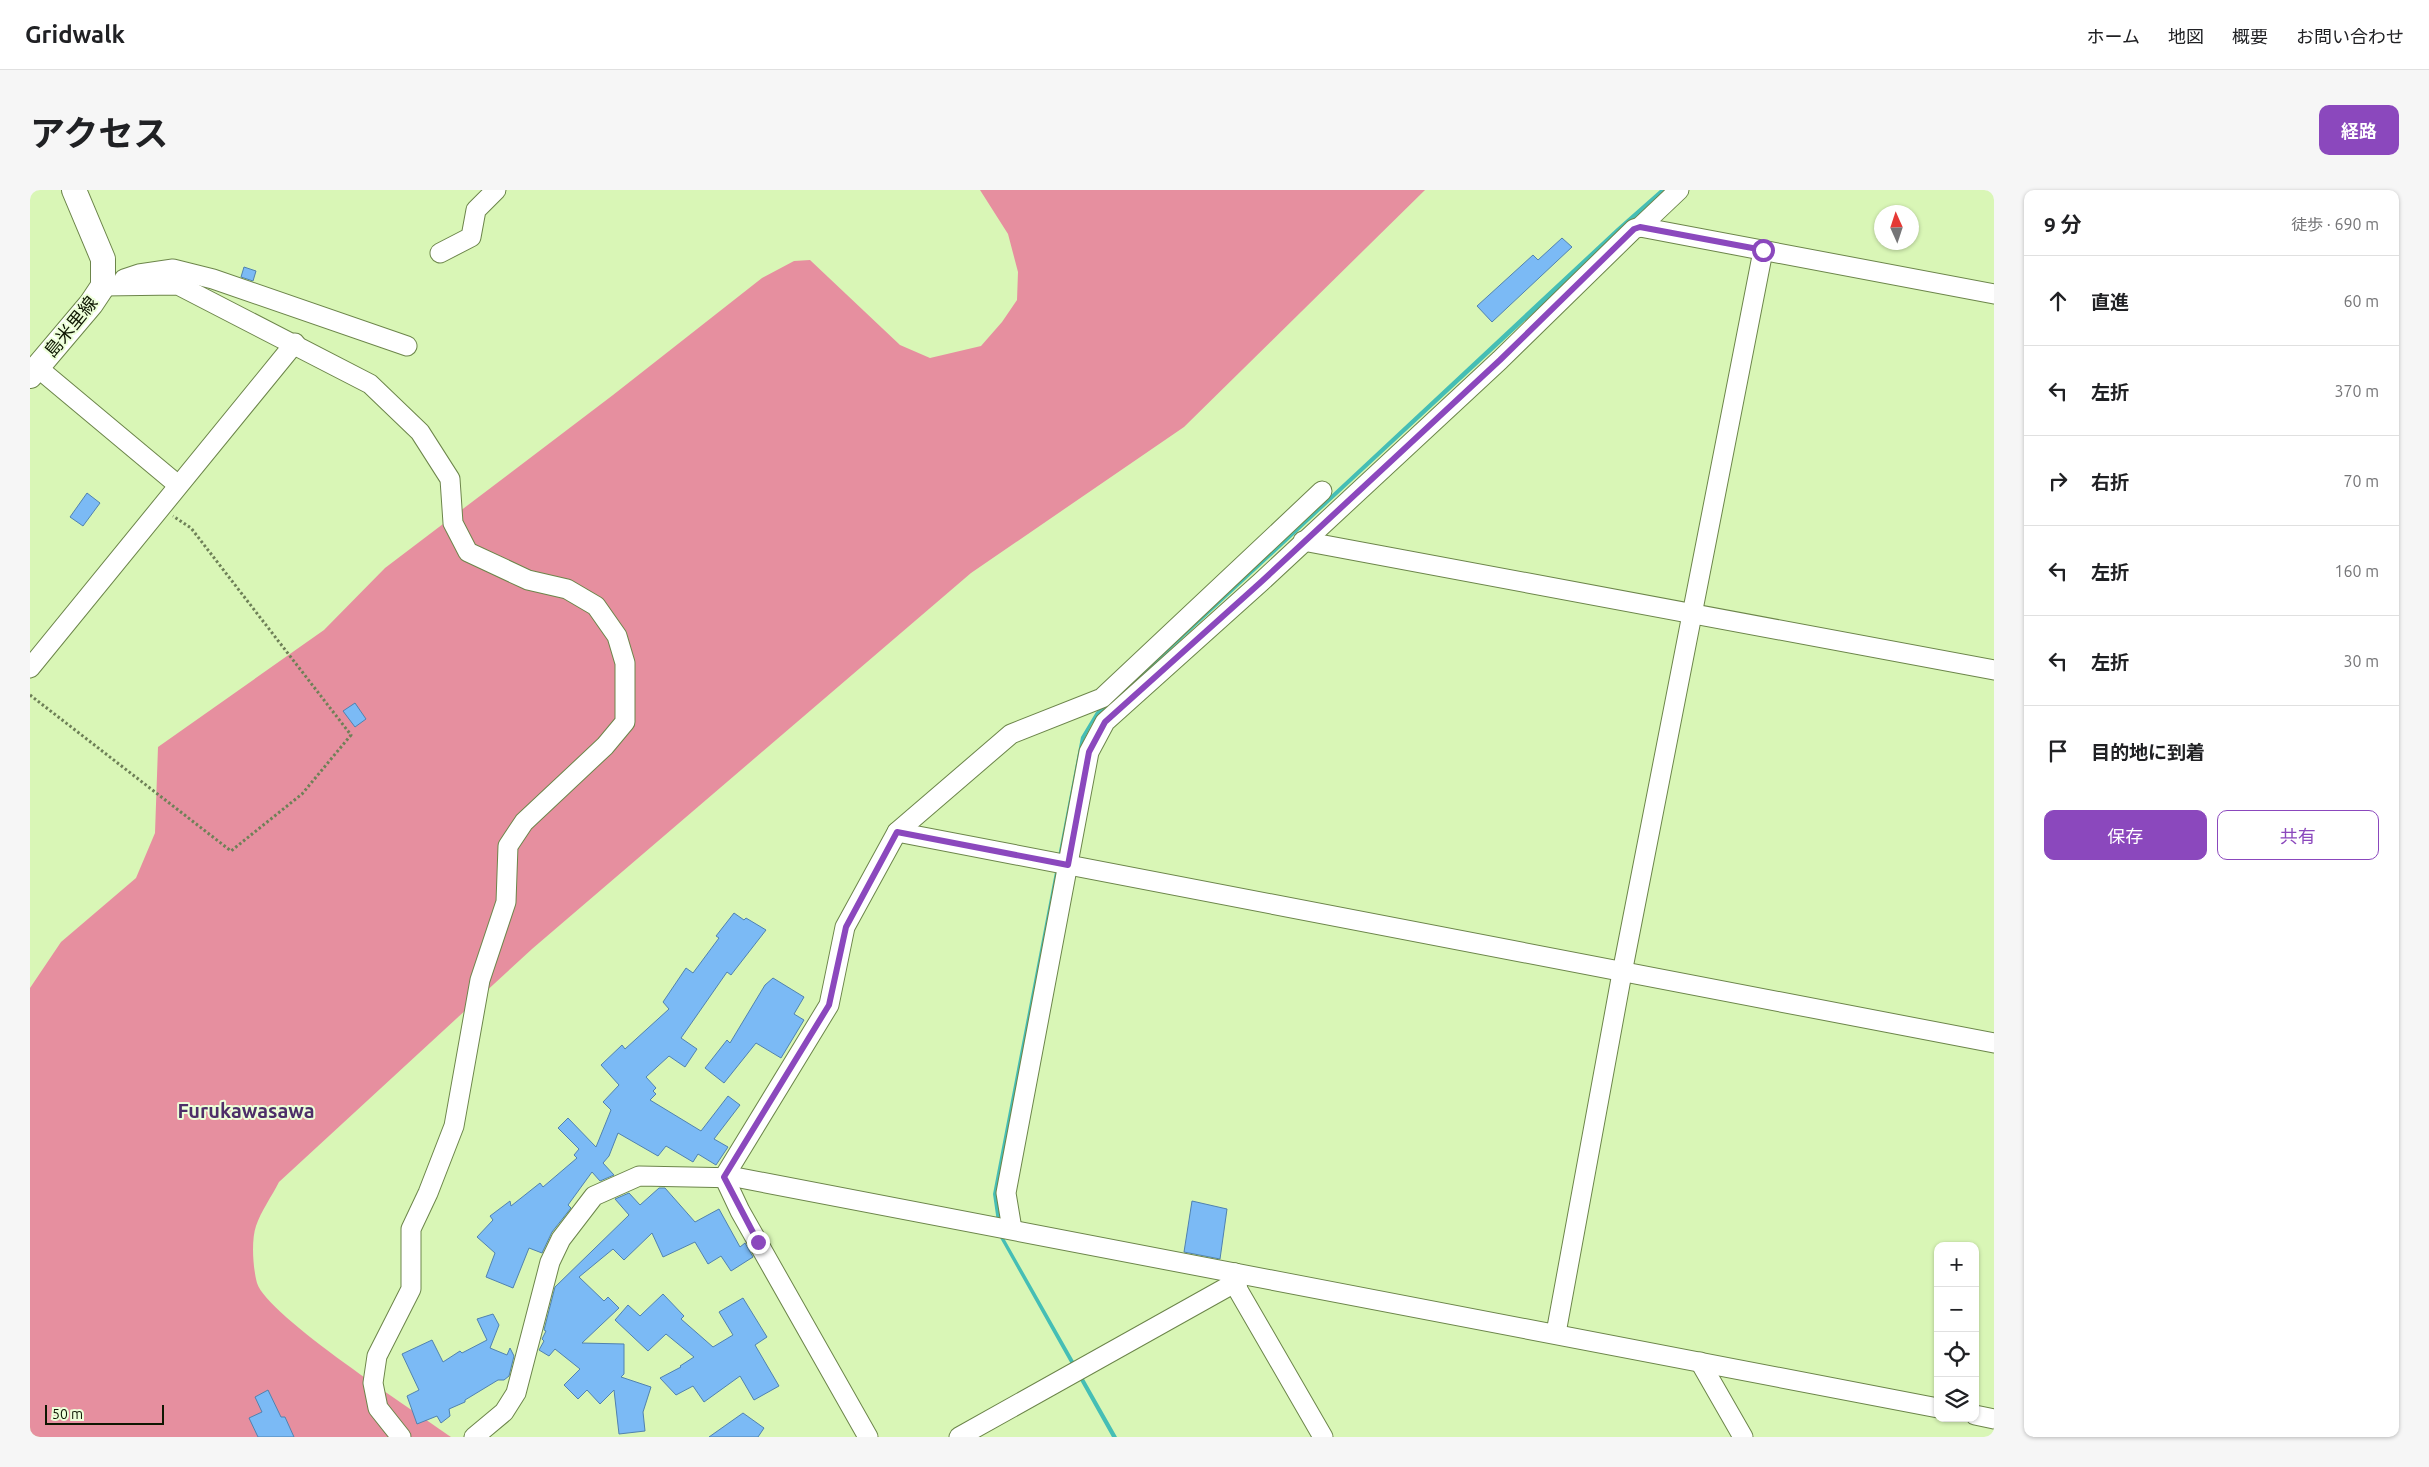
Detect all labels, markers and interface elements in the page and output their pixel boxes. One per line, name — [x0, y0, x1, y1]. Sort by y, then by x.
text: Gridwalk — [25, 21, 125, 48]
text: ホーム — [2087, 26, 2140, 46]
text: 地図 — [2168, 26, 2204, 46]
text: 概要 — [2232, 26, 2268, 46]
text: お問い合わせ — [2296, 26, 2404, 46]
button: 経路 — [2319, 105, 2399, 155]
text: アクセス — [30, 113, 168, 153]
north arrow — [1874, 205, 1919, 250]
text: 9 分 — [2044, 212, 2082, 236]
text: 徒歩 · 690 m — [2291, 215, 2379, 233]
route start — [1752, 239, 1775, 262]
icon: ahead — [2044, 287, 2072, 315]
text: 直進 — [2091, 291, 2129, 313]
street label: 島米里線 — [40, 292, 101, 361]
text: 60 m — [2343, 292, 2379, 310]
icon: left — [2044, 377, 2072, 405]
text: 左折 — [2091, 381, 2129, 403]
text: 370 m — [2334, 382, 2379, 400]
icon: right — [2044, 467, 2072, 495]
text: 右折 — [2091, 471, 2129, 493]
text: 70 m — [2343, 472, 2379, 490]
icon: left — [2044, 557, 2072, 585]
text: 左折 — [2091, 561, 2129, 583]
text: 160 m — [2334, 562, 2379, 580]
icon: left — [2044, 647, 2072, 675]
text: 左折 — [2091, 651, 2129, 673]
text: 30 m — [2343, 652, 2379, 670]
icon: arrive — [2044, 737, 2072, 765]
text: 目的地に到着 — [2091, 741, 2205, 763]
button: 保存 — [2044, 810, 2207, 860]
button: 共有 — [2217, 810, 2379, 860]
district label: Furukawasawa — [177, 1099, 315, 1122]
route end — [747, 1231, 770, 1254]
map controls — [1934, 1242, 1979, 1422]
button: + — [1934, 1242, 1979, 1287]
button: − — [1934, 1287, 1979, 1332]
button: locate — [1934, 1332, 1979, 1377]
button: layers — [1934, 1377, 1979, 1422]
scale bar — [45, 1402, 164, 1425]
text: 50 m — [52, 1406, 83, 1422]

